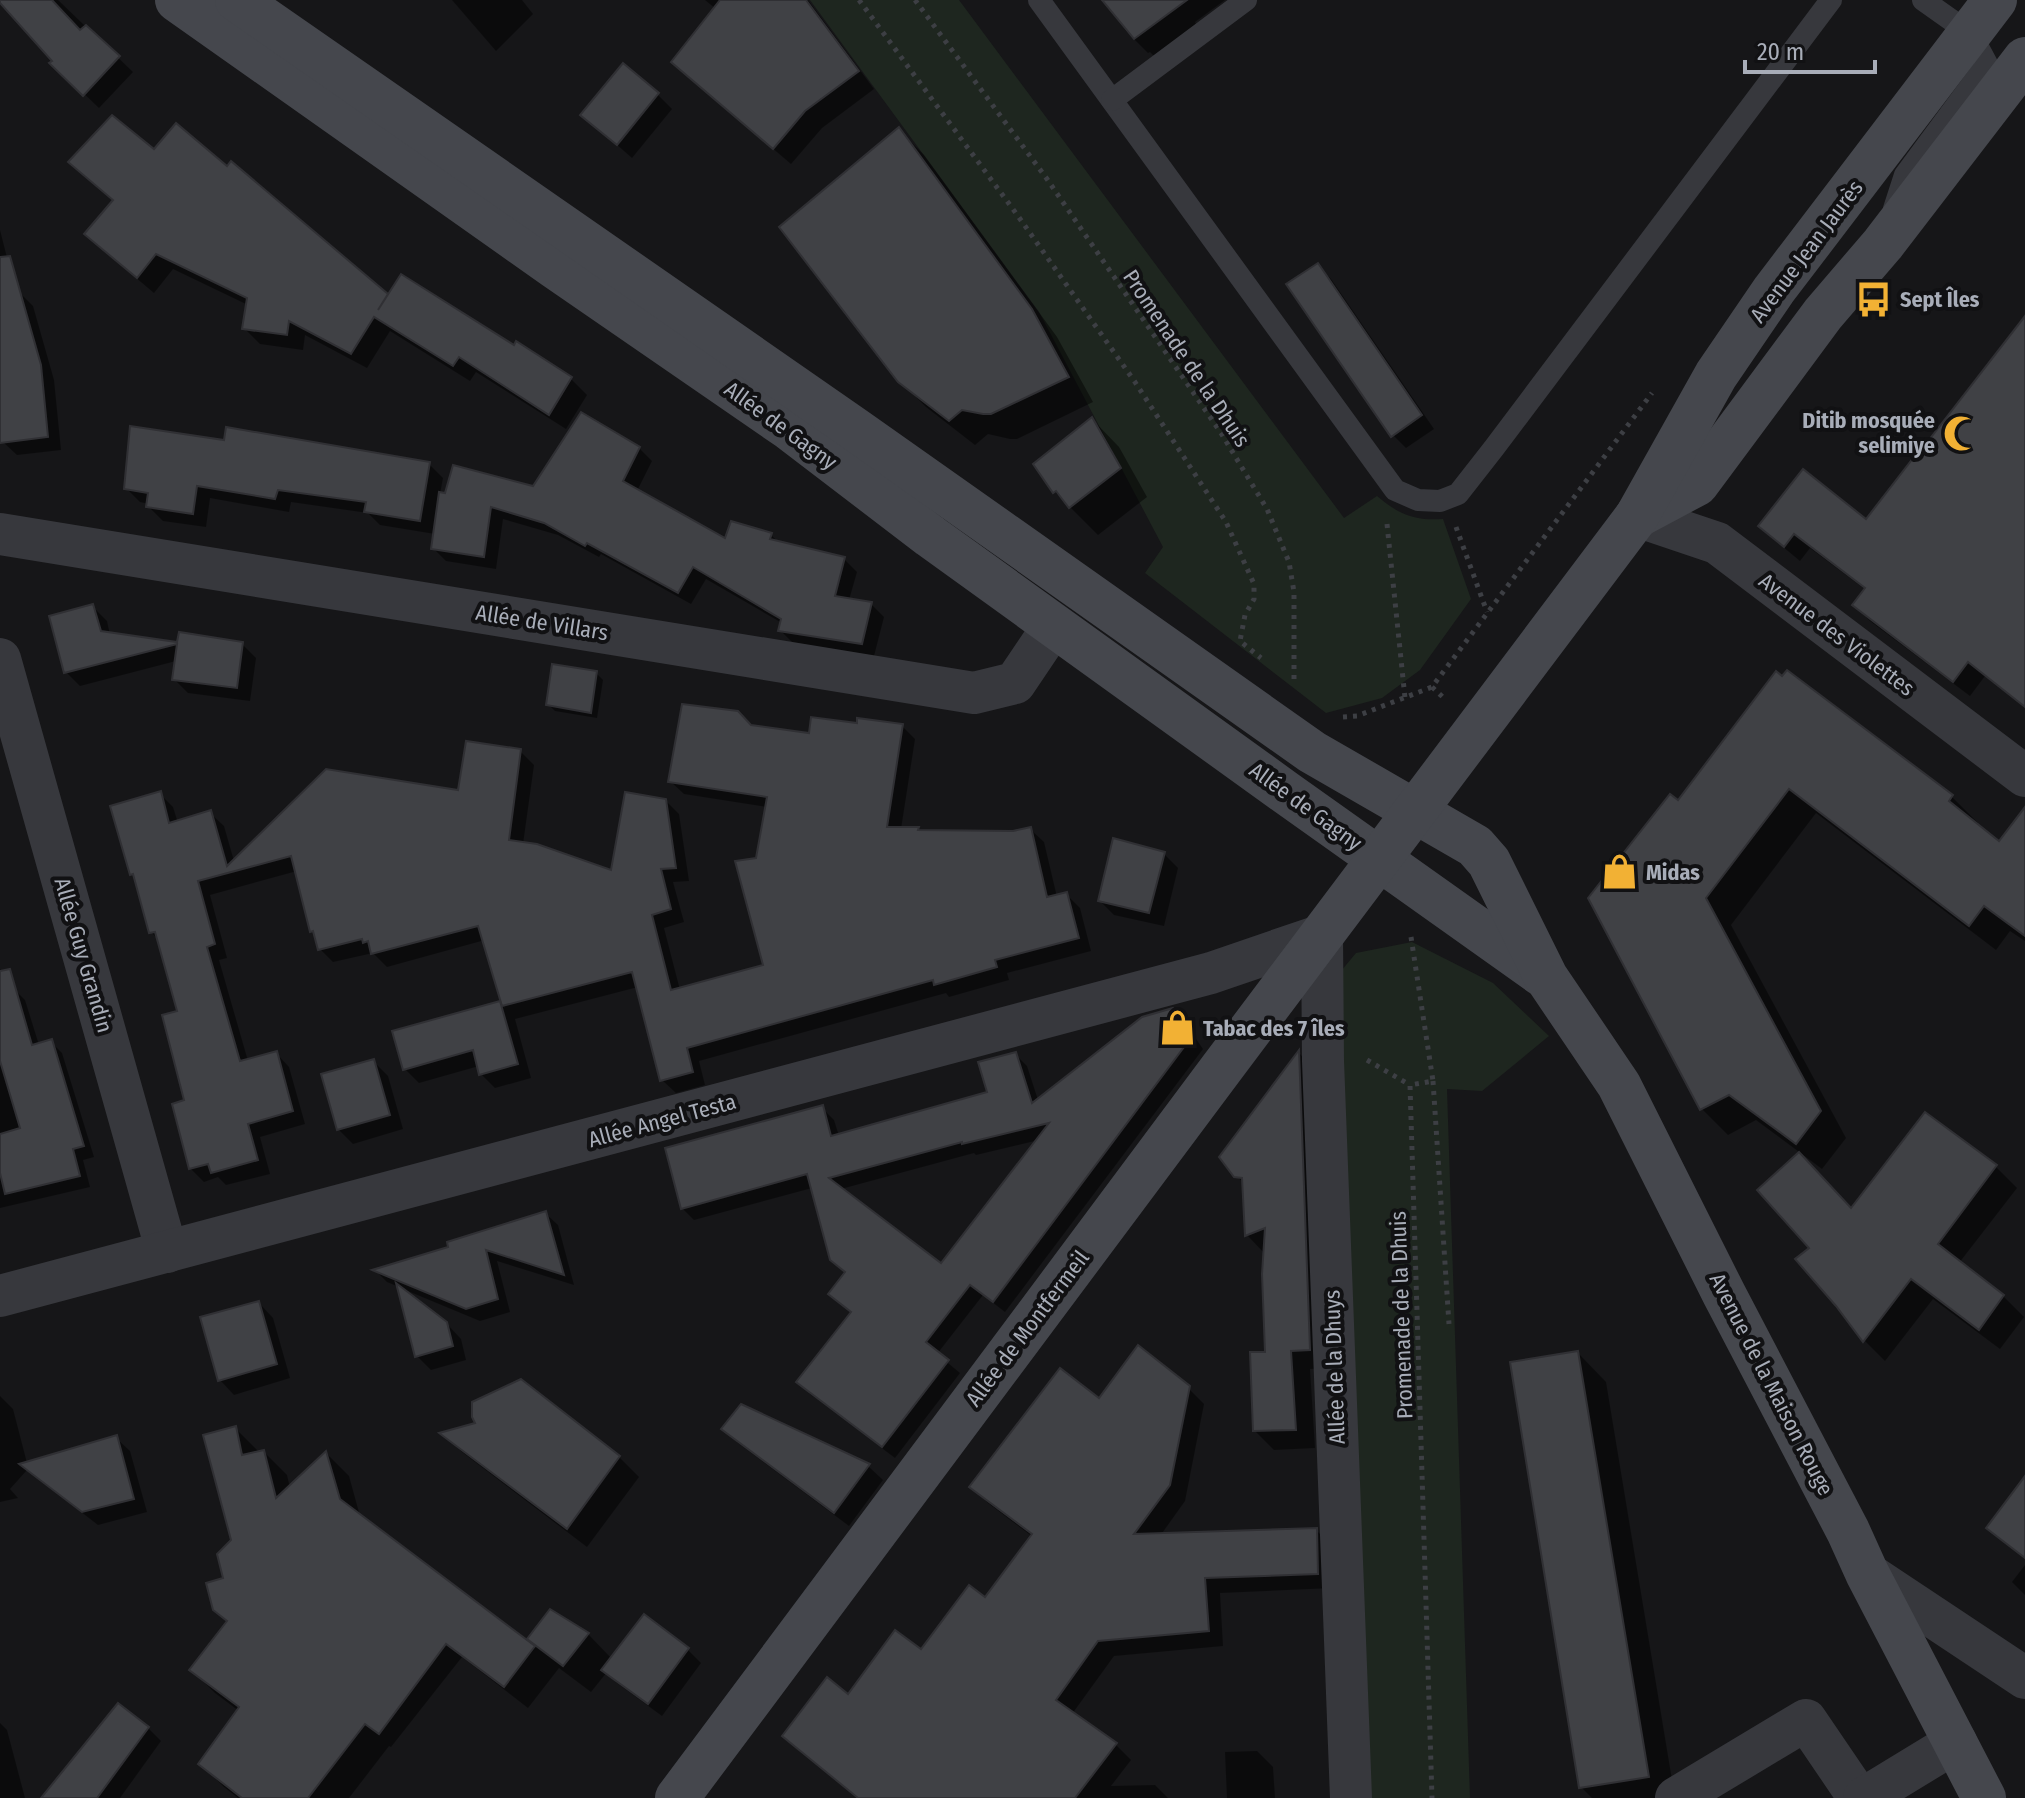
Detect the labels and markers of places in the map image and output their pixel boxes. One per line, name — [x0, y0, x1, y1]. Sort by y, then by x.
bus stop icon: Sept Îles — [1855, 280, 1893, 318]
place label: Sept Îles — [1900, 286, 1980, 313]
place label: Ditib mosquée selimiye — [1802, 407, 1935, 459]
mosque icon: Ditib mosquée selimiye — [1942, 414, 1980, 452]
shop icon: Midas — [1601, 853, 1639, 891]
place label: Midas — [1646, 859, 1700, 886]
shop icon: Tabac des 7 îles — [1158, 1009, 1196, 1047]
place label: Tabac des 7 îles — [1203, 1015, 1345, 1042]

